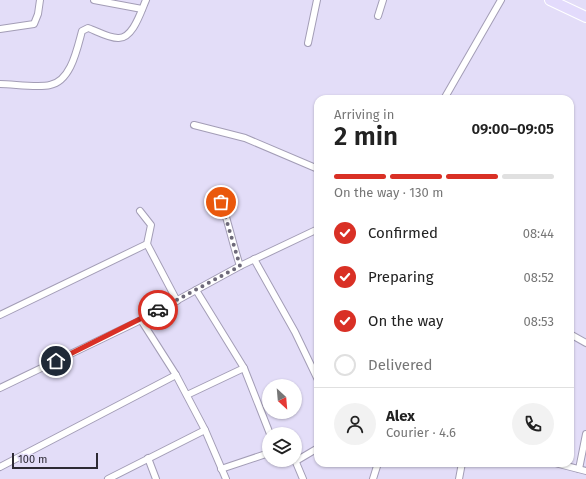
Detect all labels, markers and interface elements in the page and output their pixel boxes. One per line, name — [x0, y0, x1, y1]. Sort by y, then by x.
text: Arriving in — [334, 107, 394, 122]
text: 09:00–09:05 — [471, 120, 554, 138]
text: 2 min — [334, 121, 398, 152]
pin — [204, 185, 238, 219]
text: On the way · 130 m — [334, 185, 443, 200]
icon: bag — [210, 191, 232, 213]
icon: check — [334, 222, 356, 244]
text: Confirmed — [368, 224, 438, 242]
text: 08:44 — [523, 226, 554, 241]
icon: check — [334, 266, 356, 288]
text: Preparing — [368, 268, 433, 286]
text: 08:52 — [524, 270, 554, 285]
courier — [138, 290, 178, 330]
icon: car — [147, 299, 169, 321]
icon: check — [334, 310, 356, 332]
text: On the way — [368, 312, 443, 330]
text: 08:53 — [524, 314, 554, 329]
pin — [39, 344, 73, 378]
icon: home — [45, 350, 67, 372]
text: Delivered — [368, 356, 432, 374]
north arrow — [262, 379, 302, 419]
map controls — [262, 379, 302, 467]
button: person — [334, 403, 376, 445]
button: phone — [512, 403, 554, 445]
text: Alex — [386, 407, 415, 425]
text: Courier · 4.6 — [386, 425, 456, 440]
button: layers — [262, 427, 302, 467]
scale bar — [12, 451, 98, 470]
text: 100 m — [18, 453, 47, 466]

